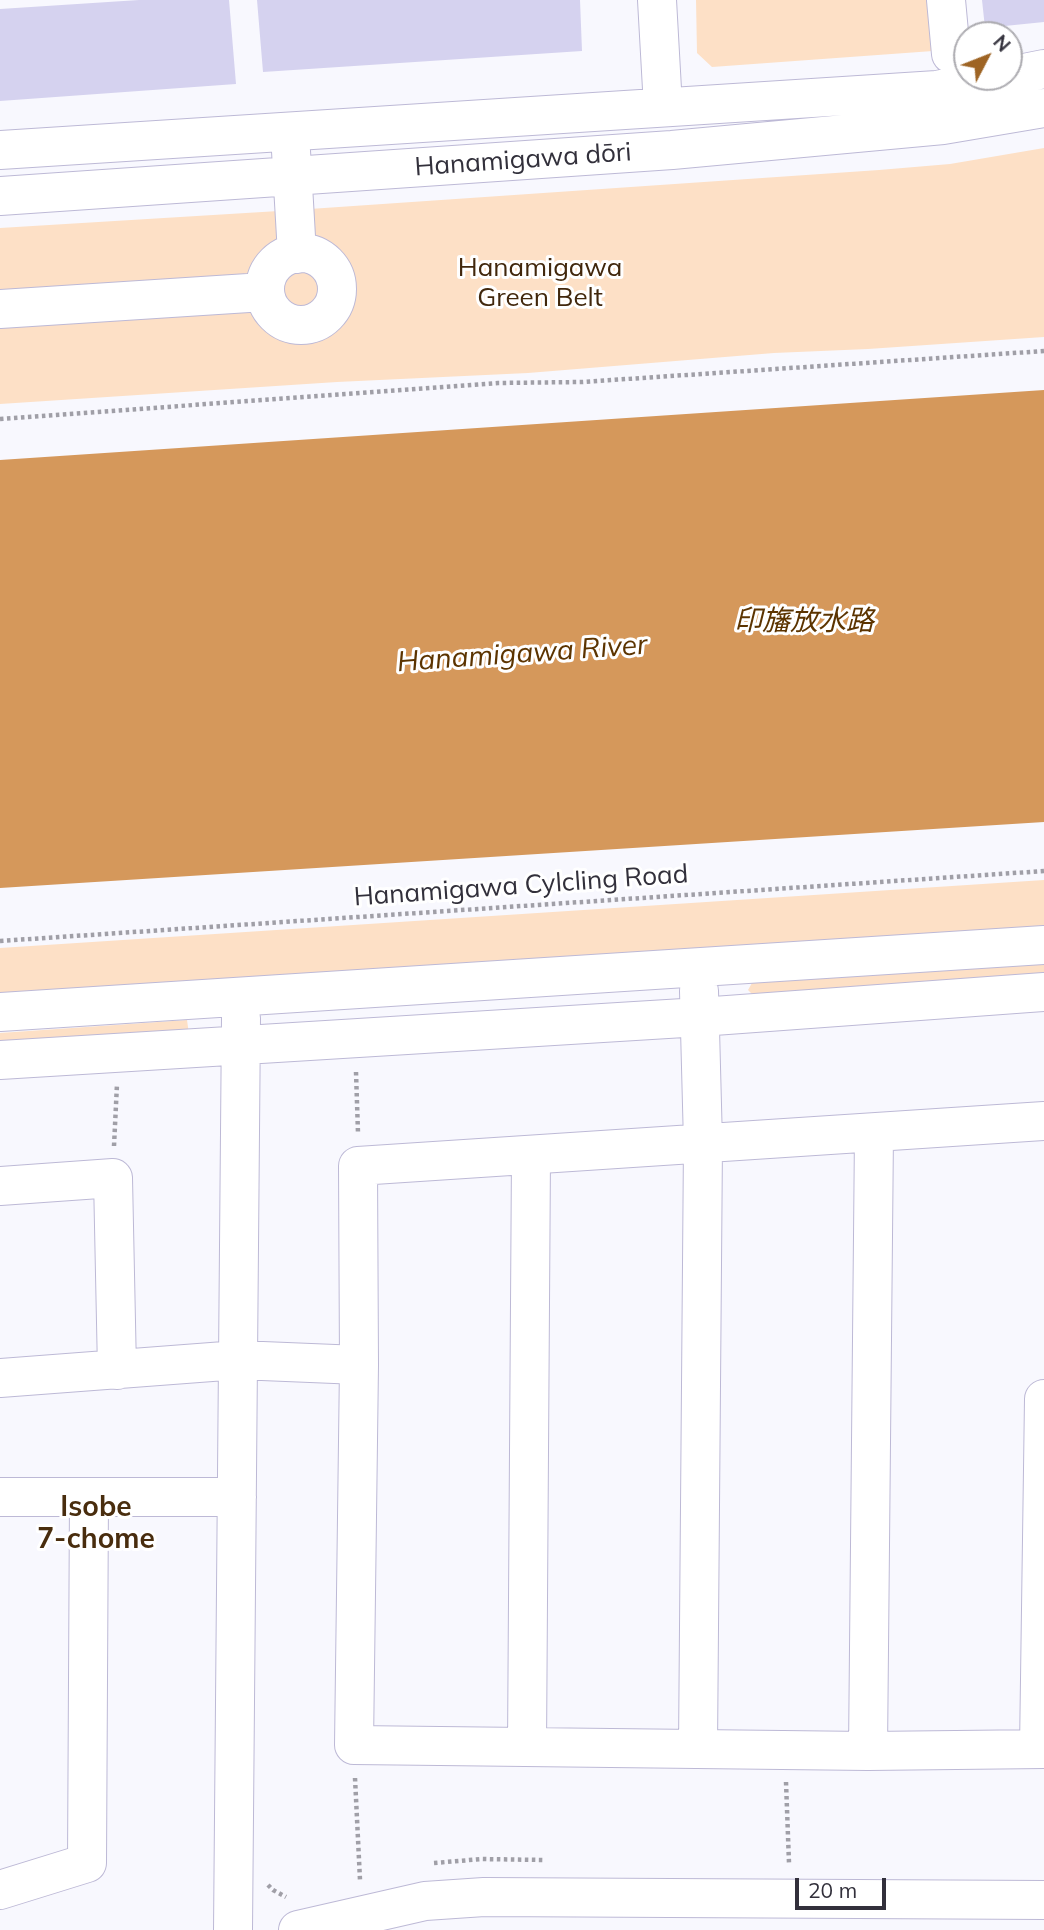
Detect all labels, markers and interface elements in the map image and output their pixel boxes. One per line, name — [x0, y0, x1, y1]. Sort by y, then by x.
north arrow — [953, 21, 1023, 91]
text: N — [988, 30, 1016, 57]
street label: Hanamigawa dōri — [414, 137, 632, 183]
park label: Hanamigawa Green Belt — [458, 252, 622, 314]
water label: 印旛放水路 — [734, 605, 874, 639]
water label: Hanamigawa River — [396, 629, 648, 679]
street label: Hanamigawa Cylcling Road — [353, 859, 689, 913]
district label: Isobe 7-chome — [37, 1491, 155, 1557]
scale bar — [799, 1864, 890, 1908]
text: 20 m — [808, 1877, 857, 1903]

